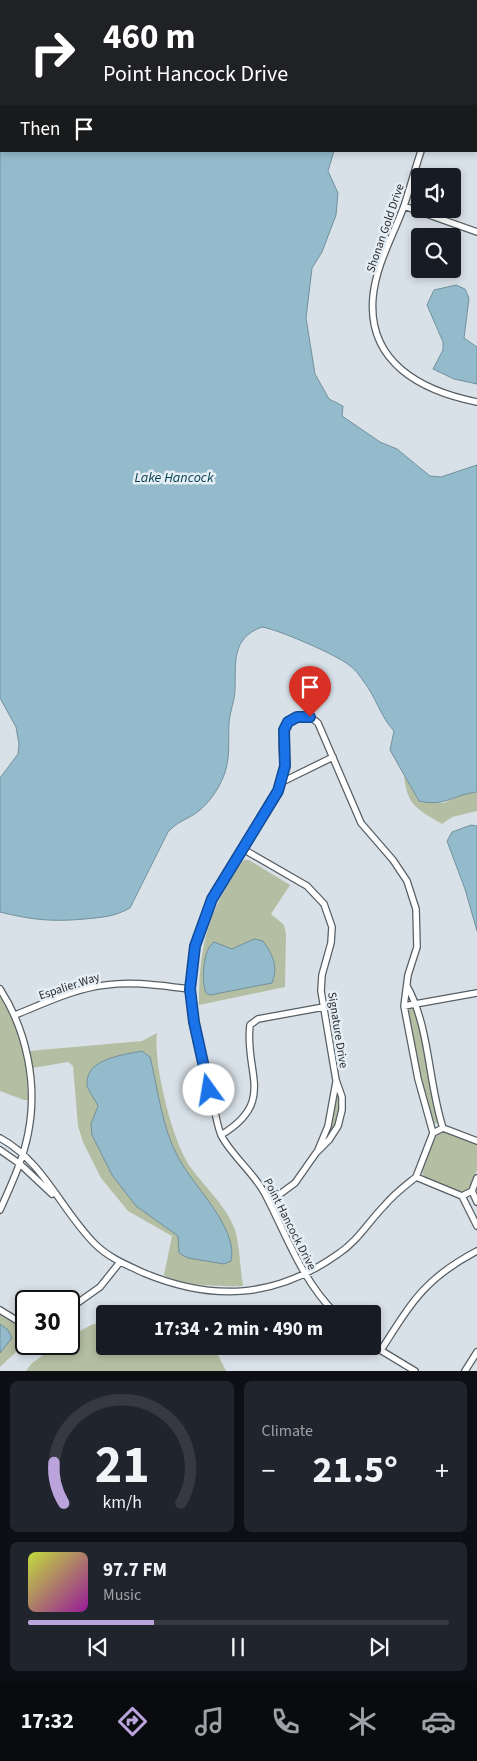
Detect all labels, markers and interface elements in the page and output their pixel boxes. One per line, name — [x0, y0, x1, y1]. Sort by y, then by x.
text: 460 m — [103, 12, 195, 62]
icon: right — [20, 20, 85, 85]
text: Point Hancock Drive — [103, 58, 288, 90]
icon: arrive — [70, 115, 98, 143]
text: Then — [20, 116, 60, 143]
map controls — [411, 168, 461, 278]
button: sound — [411, 168, 461, 218]
street label: Shonan Gold Drive — [362, 181, 409, 275]
button: search — [411, 228, 461, 278]
water label: Lake Hancock — [134, 468, 214, 488]
pin — [289, 666, 331, 717]
icon: arrive — [296, 673, 324, 701]
street label: Espalier Way — [36, 968, 102, 1004]
street label: Signature Drive — [323, 991, 352, 1069]
position arrow — [182, 1063, 234, 1115]
street label: Point Hancock Drive — [259, 1175, 320, 1273]
speed limit sign: 30 — [15, 1290, 80, 1355]
text: 17:34 · 2 min · 490 m — [154, 1316, 323, 1343]
text: Climate — [262, 1420, 313, 1442]
text: 21 — [94, 1429, 149, 1503]
text: 21.5° — [313, 1443, 398, 1497]
text: − — [262, 1451, 275, 1491]
text: + — [435, 1451, 449, 1491]
text: km/h — [102, 1490, 142, 1515]
text: 97.7 FM — [103, 1557, 167, 1584]
text: Music — [103, 1584, 141, 1606]
icon: previous — [84, 1633, 112, 1661]
icon: pause — [224, 1633, 252, 1661]
icon: next — [365, 1633, 393, 1661]
icon: directions — [115, 1704, 150, 1739]
icon: music — [192, 1704, 227, 1739]
icon: phone — [268, 1704, 303, 1739]
icon: climate — [345, 1704, 380, 1739]
icon: car — [421, 1704, 456, 1739]
text: 17:32 — [21, 1705, 74, 1737]

